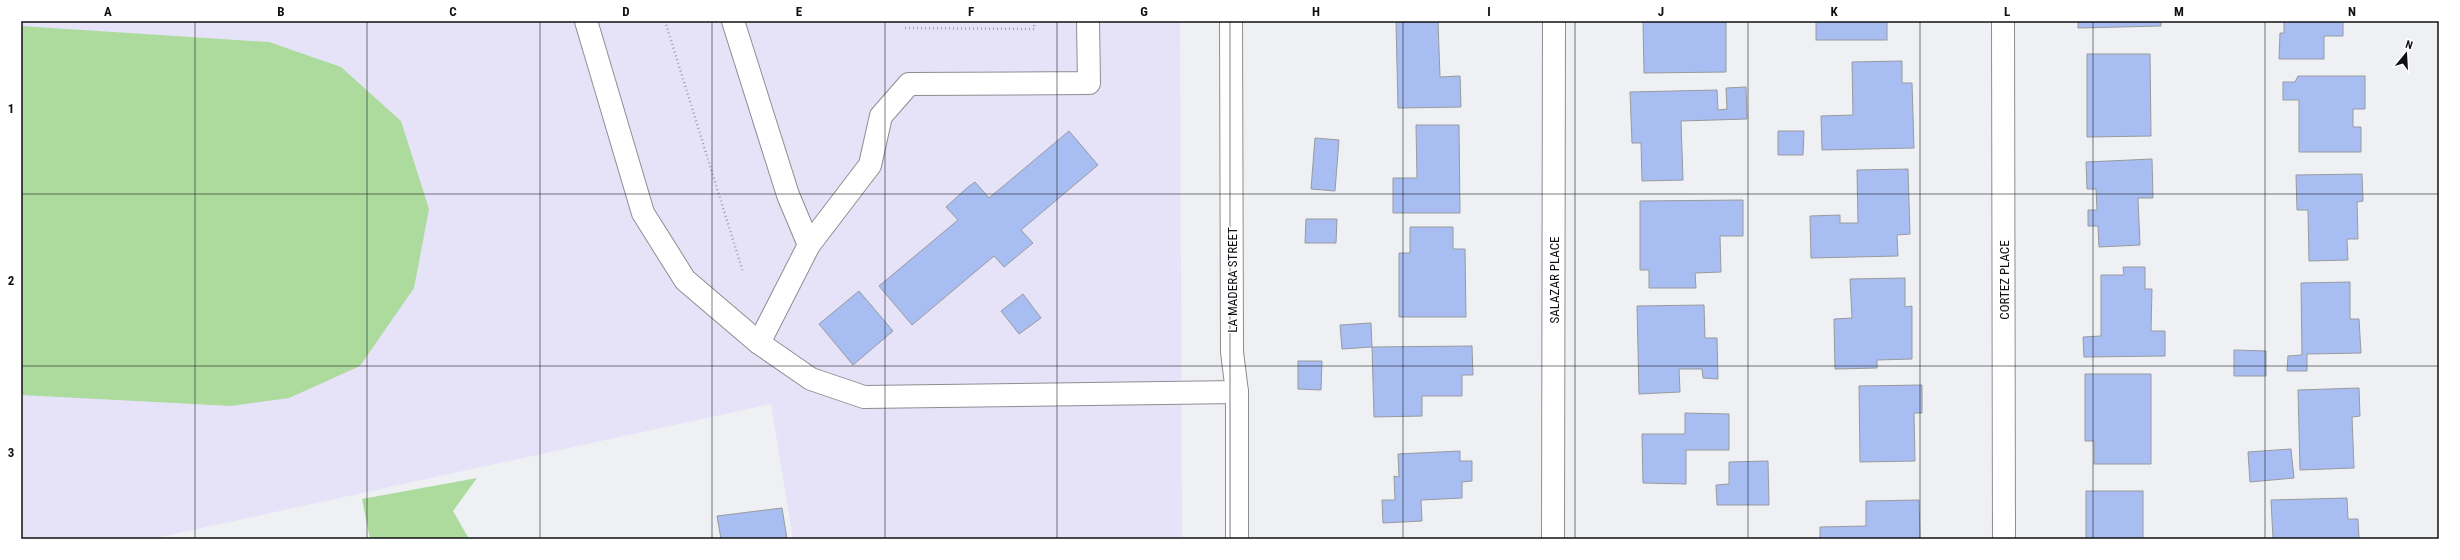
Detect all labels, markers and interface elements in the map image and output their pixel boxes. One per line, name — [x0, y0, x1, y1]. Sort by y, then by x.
text: A — [104, 4, 112, 19]
text: B — [277, 4, 285, 19]
text: C — [449, 4, 457, 19]
text: D — [622, 4, 630, 19]
text: E — [796, 4, 803, 19]
text: F — [968, 4, 974, 19]
text: G — [1140, 4, 1148, 19]
text: H — [1312, 4, 1320, 19]
text: I — [1487, 4, 1491, 19]
text: J — [1658, 4, 1664, 19]
text: K — [1830, 4, 1838, 19]
text: L — [2004, 4, 2010, 19]
text: M — [2174, 4, 2184, 19]
text: N — [2348, 4, 2356, 19]
north arrow — [2386, 34, 2426, 74]
text: N — [2404, 38, 2414, 52]
text: 1 — [8, 101, 14, 116]
street label: LA MADERA STREET — [1225, 227, 1240, 333]
street label: SALAZAR PLACE — [1547, 236, 1562, 324]
street label: CORTEZ PLACE — [1997, 240, 2012, 320]
text: 2 — [8, 273, 15, 288]
text: 3 — [8, 445, 14, 460]

